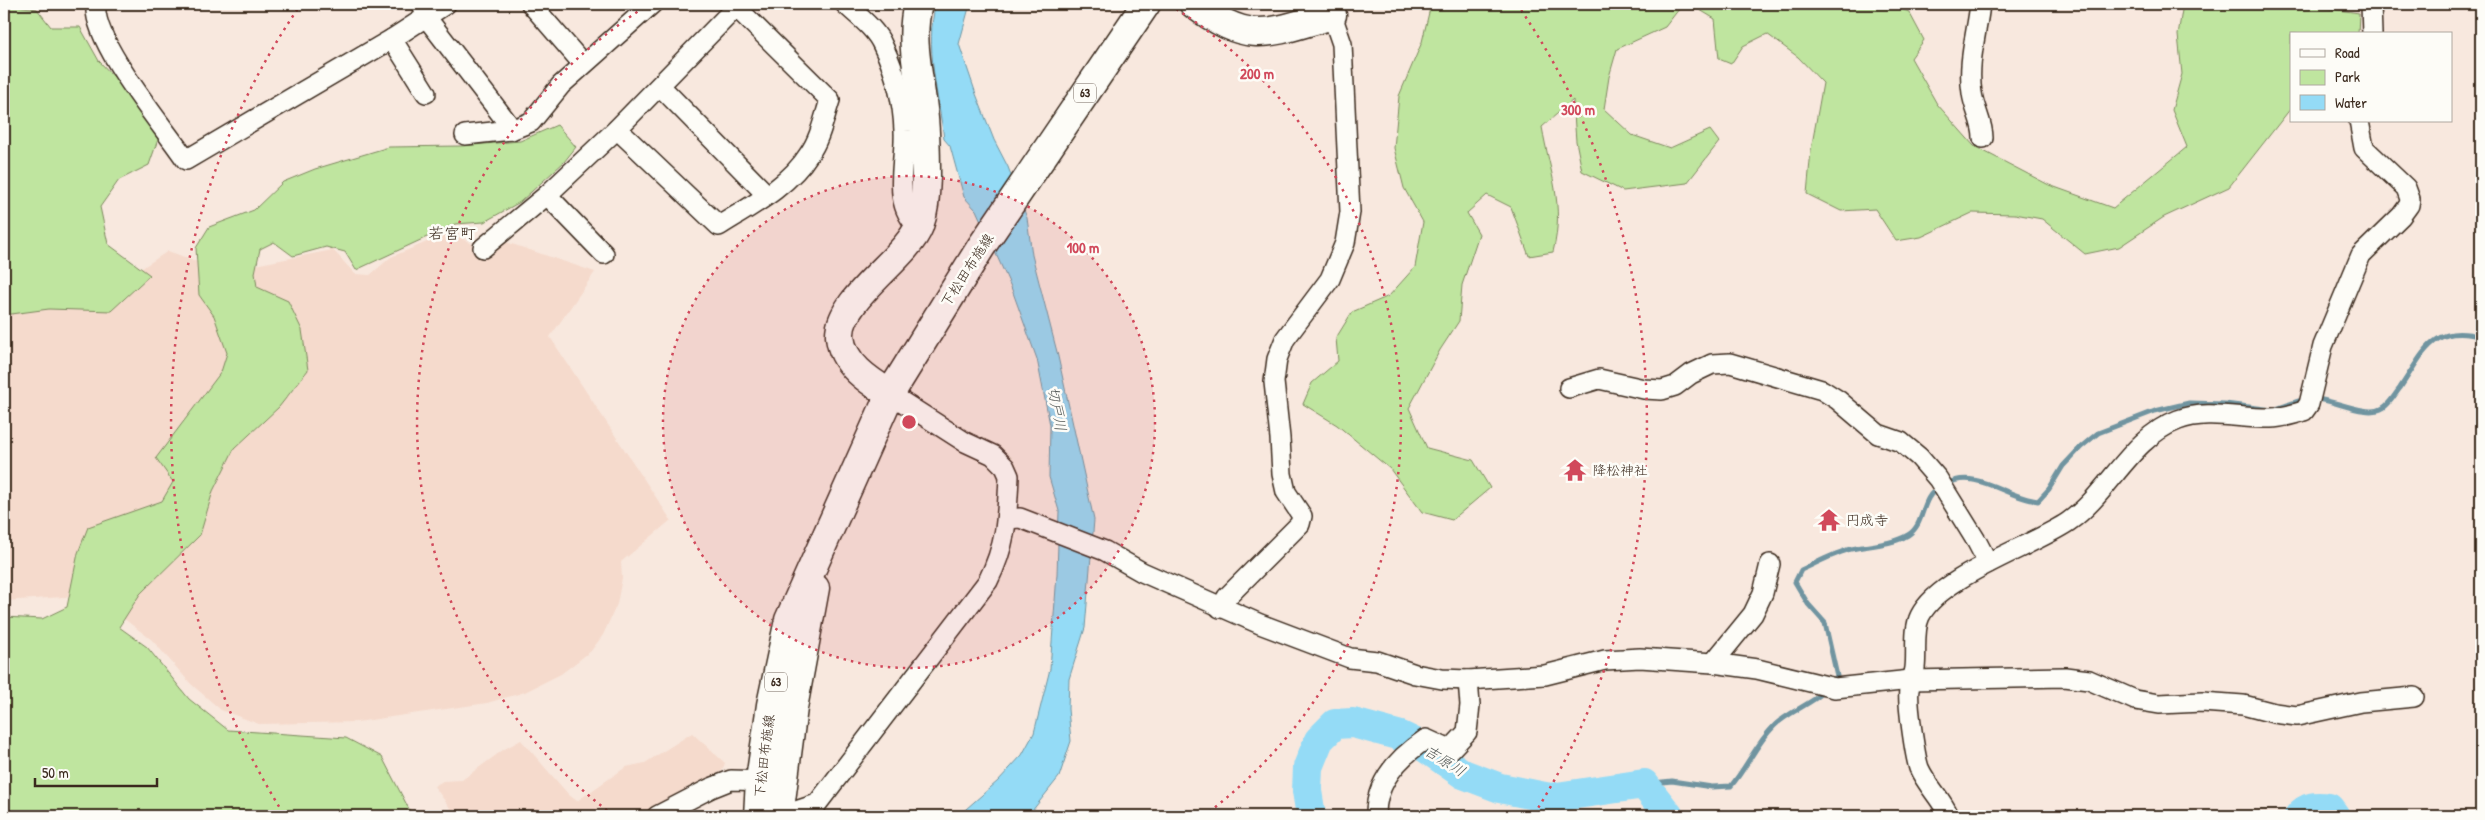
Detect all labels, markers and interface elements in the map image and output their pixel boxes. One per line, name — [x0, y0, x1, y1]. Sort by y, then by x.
legend — [2290, 32, 2452, 122]
text: Road — [2335, 42, 2360, 63]
text: 200 m — [1240, 63, 1274, 84]
text: Park — [2335, 66, 2360, 87]
road number: 63 — [1074, 84, 1096, 102]
text: Water — [2335, 92, 2367, 113]
text: 300 m — [1561, 99, 1595, 120]
district label: 若宮町 — [428, 222, 476, 244]
street label: 下松田布施線 — [936, 229, 997, 310]
text: 100 m — [1067, 237, 1099, 258]
water label: 切戸川 — [1043, 385, 1072, 433]
centre of rings — [900, 413, 918, 431]
temple icon: 降松神社 — [1562, 457, 1588, 483]
place label: 降松神社 — [1592, 460, 1648, 479]
temple icon: 円成寺 — [1816, 507, 1842, 533]
place label: 円成寺 — [1846, 510, 1888, 529]
road number: 63 — [765, 672, 787, 692]
street label: 下松田布施線 — [749, 713, 778, 799]
water label: 吉原川 — [1421, 740, 1470, 781]
scale bar — [35, 755, 158, 787]
text: 50 m — [42, 762, 69, 783]

